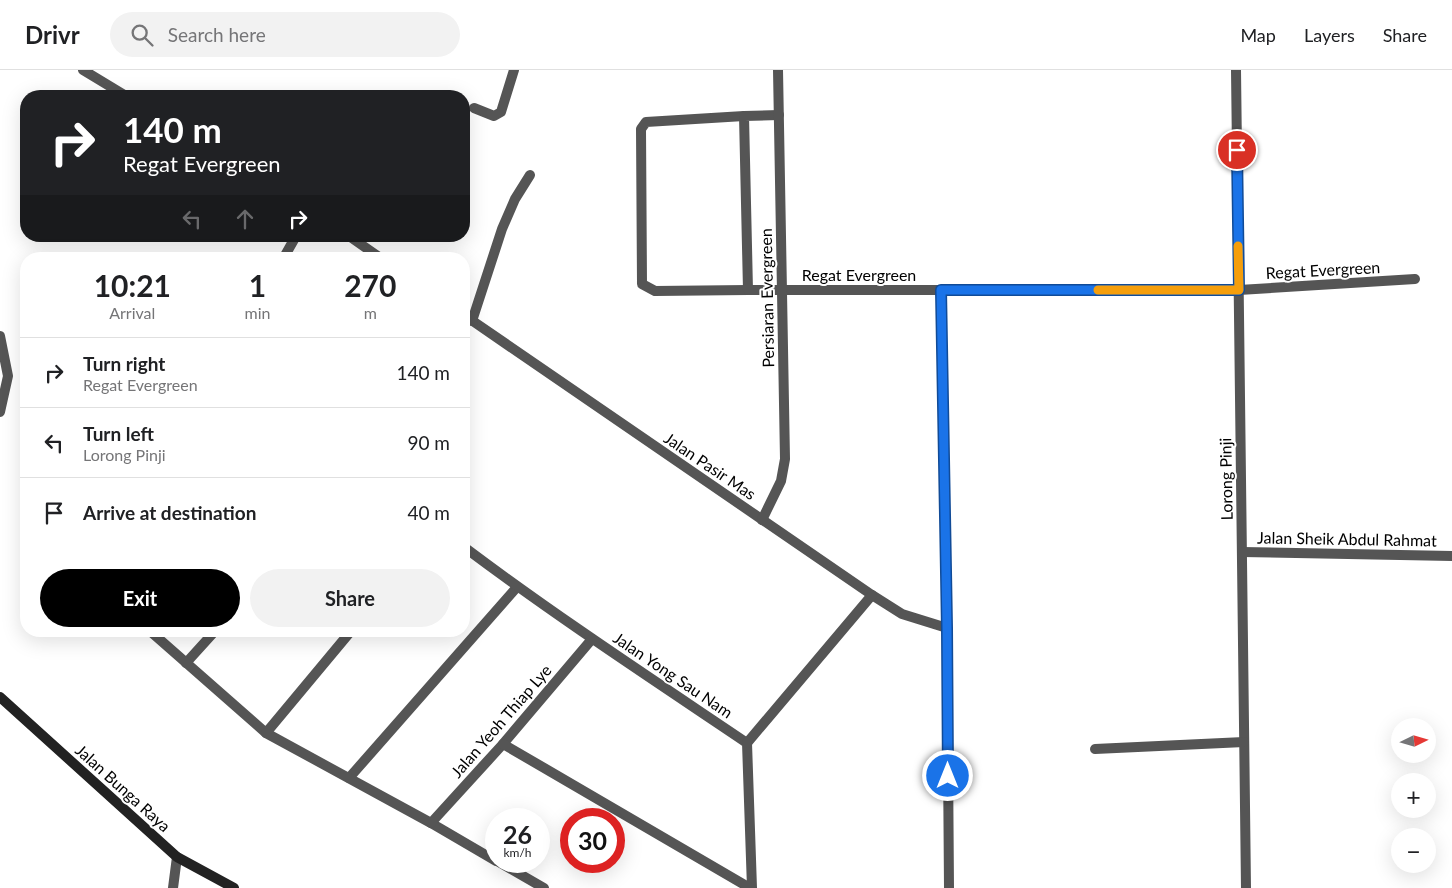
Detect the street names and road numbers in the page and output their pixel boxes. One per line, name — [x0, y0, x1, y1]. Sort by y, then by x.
street label: Persiaran Evergreen — [756, 228, 777, 368]
street label: Regat Evergreen — [1265, 257, 1381, 282]
street label: Regat Evergreen — [802, 265, 916, 284]
street label: Jalan Pasir Mas — [661, 428, 760, 503]
street label: Lorong Pinji — [1215, 438, 1236, 520]
street label: Jalan Sheik Abdul Rahmat — [1257, 527, 1437, 550]
street label: Jalan Yong Sau Nam — [610, 628, 737, 722]
street label: Jalan Yeoh Thiap Lye — [447, 660, 555, 781]
street label: Jalan Bunga Raya — [72, 740, 175, 835]

